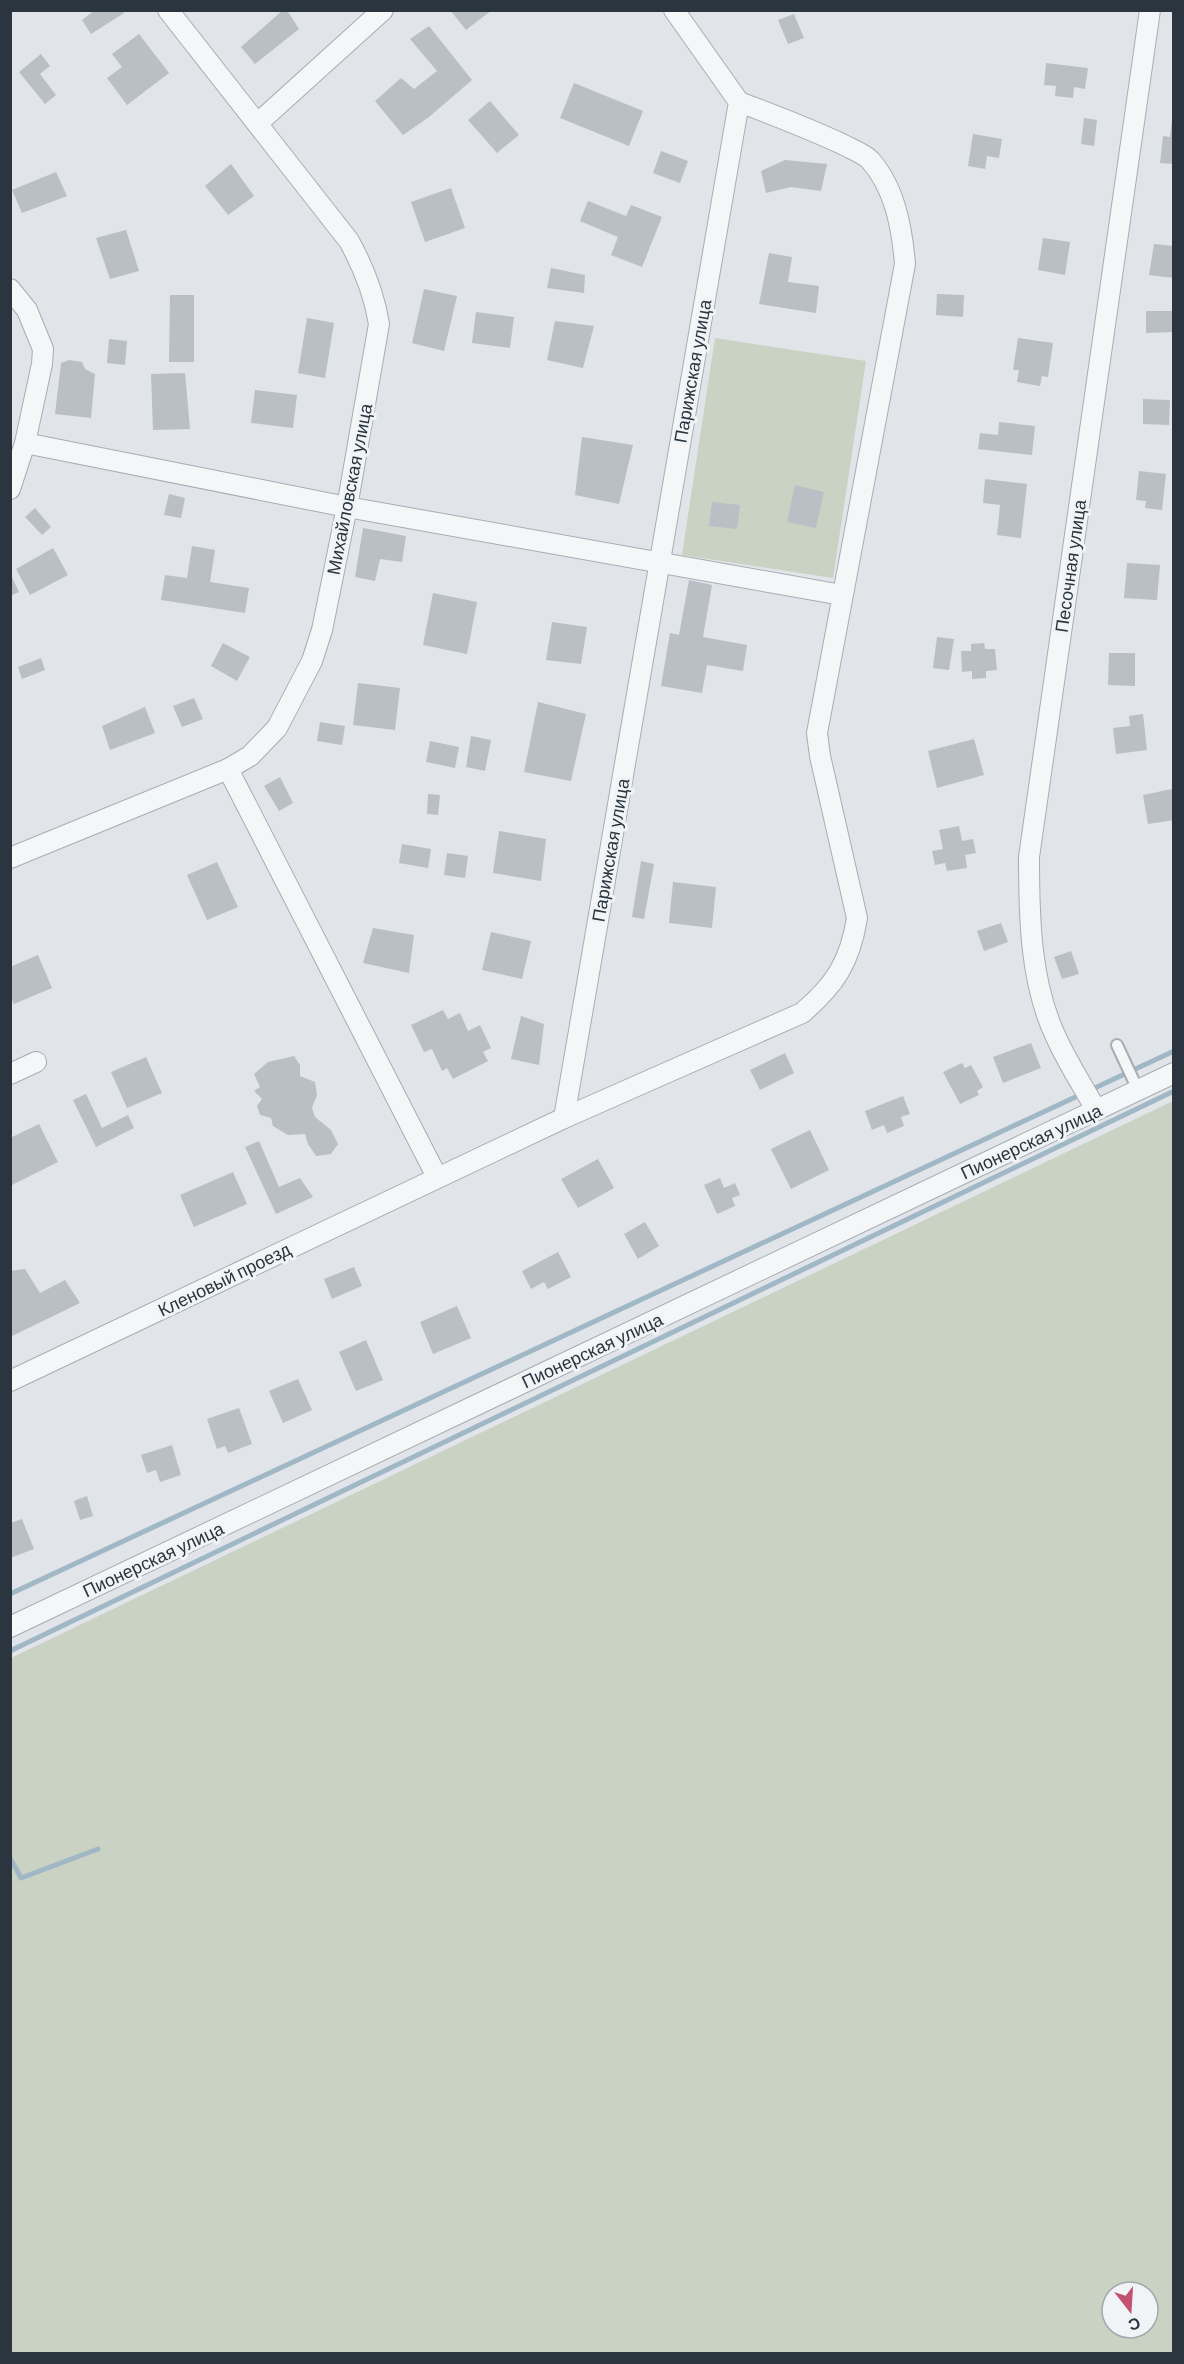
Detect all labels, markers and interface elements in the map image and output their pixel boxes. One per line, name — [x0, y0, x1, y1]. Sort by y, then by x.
street label: Парижская улица — [669, 297, 716, 444]
street label: Михайловская улица — [322, 400, 377, 577]
street label: Песочная улица — [1050, 497, 1090, 634]
street label: Парижская улица — [587, 776, 634, 923]
street label: Пионерская улица — [957, 1098, 1106, 1183]
street label: Кленовый проезд — [154, 1237, 294, 1321]
street label: Пионерская улица — [518, 1307, 667, 1392]
street label: Пионерская улица — [79, 1516, 228, 1601]
north arrow — [1100, 2280, 1160, 2340]
text: С — [1126, 2314, 1143, 2336]

